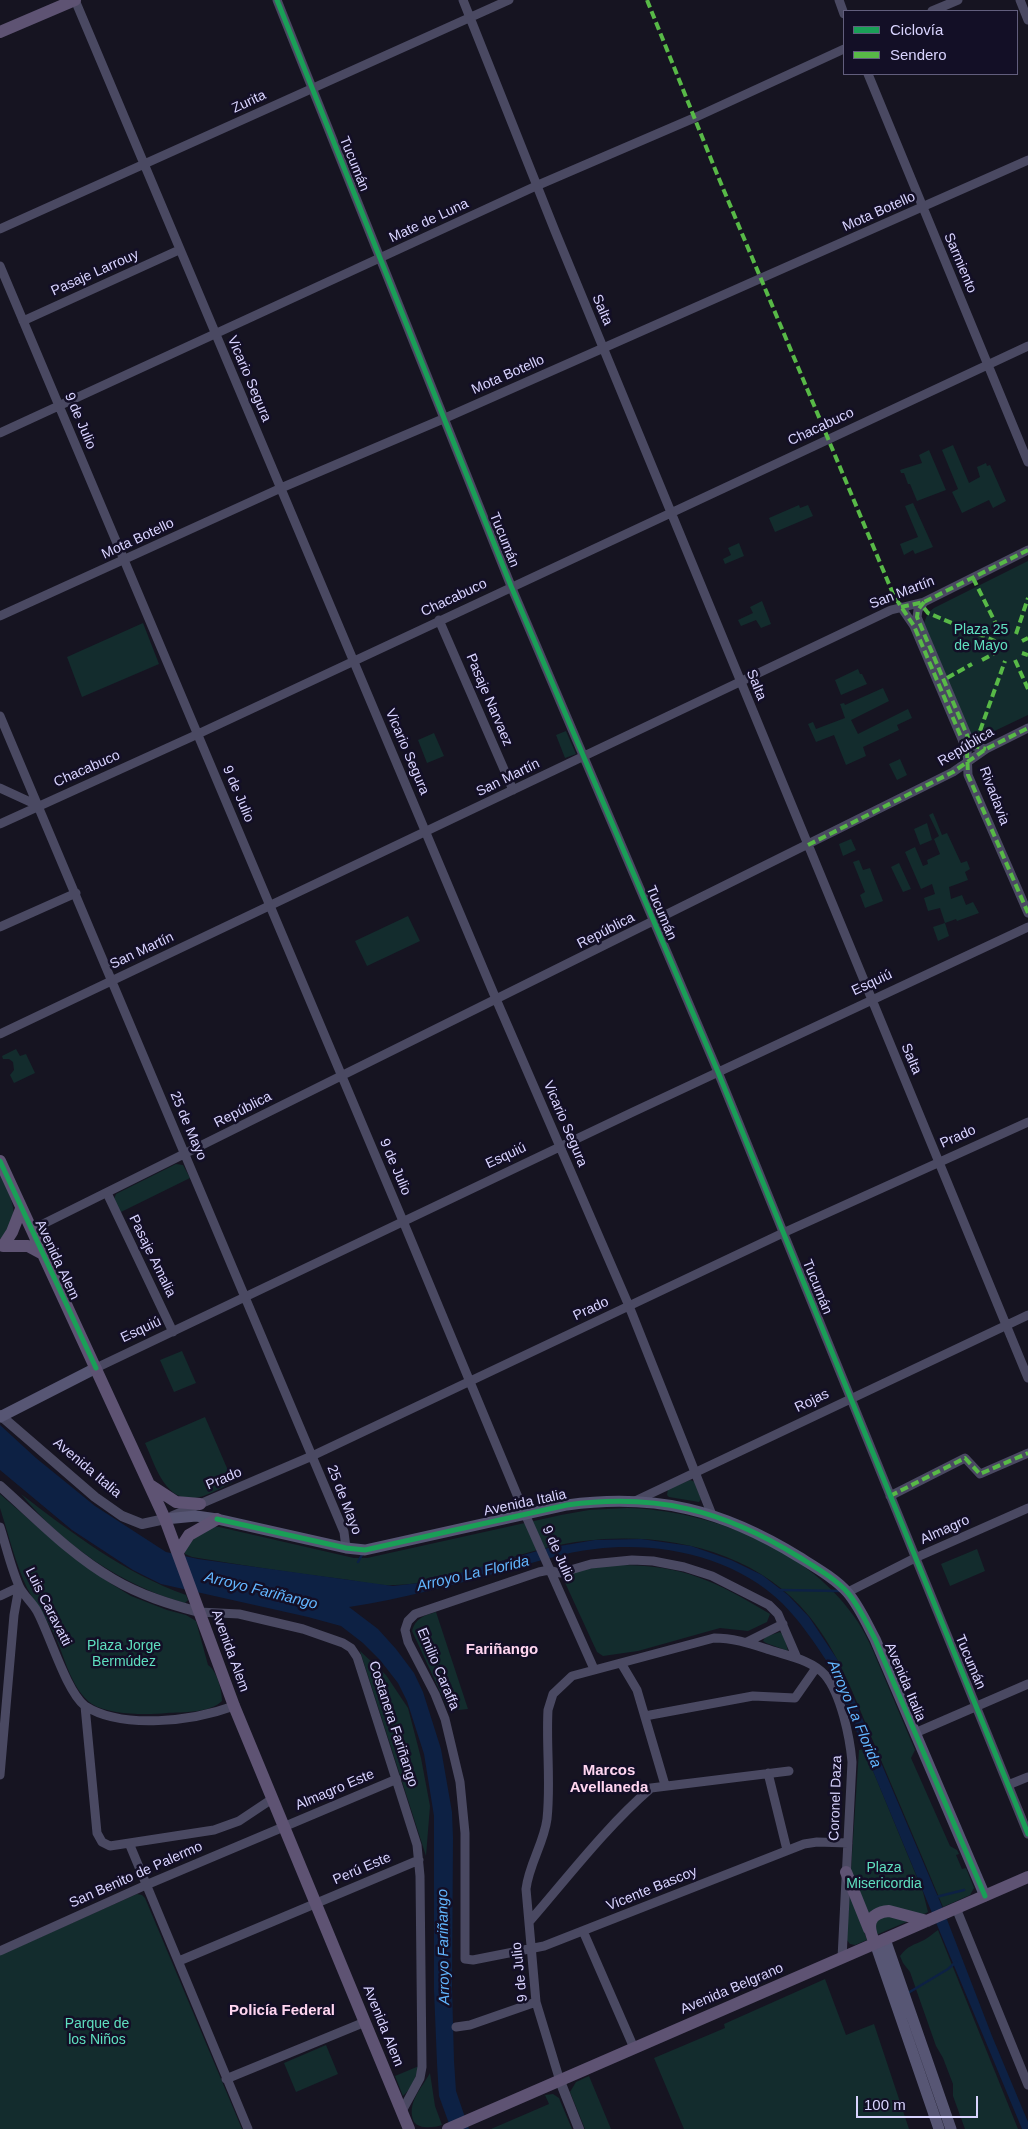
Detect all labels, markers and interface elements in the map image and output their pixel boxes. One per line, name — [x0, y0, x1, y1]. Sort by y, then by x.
legend — [843, 10, 1018, 75]
text: Ciclovía — [890, 21, 943, 38]
text: Sendero — [890, 46, 947, 63]
street label: Zurita — [229, 87, 269, 117]
street label: Tucumán — [335, 134, 373, 194]
street label: Mota Botello — [840, 189, 918, 235]
street label: Mate de Luna — [387, 195, 471, 247]
street label: Sarmiento — [940, 230, 980, 296]
street label: Pasaje Larrouy — [49, 246, 141, 300]
street label: Salta — [588, 292, 616, 328]
street label: Vicario Segura — [223, 334, 275, 424]
street label: Mota Botello — [469, 352, 547, 398]
street label: 9 de Julio — [61, 390, 99, 452]
street label: Chacabuco — [785, 404, 857, 450]
street label: Tucumán — [485, 510, 523, 570]
street label: Mota Botello — [99, 515, 177, 563]
street label: San Martín — [867, 573, 937, 613]
street label: Chacabuco — [418, 575, 490, 621]
park label: Plaza 25 de Mayo — [954, 622, 1008, 654]
street label: Pasaje Narvaez — [462, 651, 516, 749]
street label: Salta — [742, 667, 770, 703]
street label: Vicario Segura — [381, 707, 433, 797]
street label: República — [935, 724, 997, 770]
street label: Chacabuco — [51, 747, 123, 791]
street label: San Martín — [474, 755, 542, 801]
street label: 9 de Julio — [219, 763, 257, 825]
street label: Rivadavia — [975, 764, 1013, 828]
street label: Tucumán — [642, 883, 680, 943]
street label: República — [574, 909, 638, 953]
street label: San Martín — [107, 929, 177, 973]
street label: Esquiú — [849, 966, 895, 1000]
street label: Salta — [897, 1041, 925, 1077]
street label: Vicario Segura — [539, 1079, 591, 1169]
street label: República — [211, 1088, 275, 1132]
street label: 25 de Mayo — [166, 1089, 210, 1163]
street label: Prado — [938, 1122, 978, 1152]
street label: 9 de Julio — [376, 1136, 414, 1198]
street label: Esquiú — [483, 1139, 529, 1173]
street label: Pasaje Amalia — [125, 1212, 179, 1300]
street label: Avenida Alem — [31, 1217, 83, 1303]
street label: Tucumán — [798, 1257, 836, 1317]
street label: Prado — [571, 1293, 611, 1325]
street label: Esquiú — [118, 1313, 164, 1347]
street label: Rojas — [792, 1386, 832, 1416]
street label: Avenida Italia — [50, 1435, 124, 1501]
street label: 25 de Mayo — [323, 1463, 365, 1537]
street label: Prado — [204, 1464, 244, 1494]
street label: Avenida Italia — [482, 1486, 568, 1520]
street label: Almagro — [918, 1512, 972, 1548]
street label: 9 de Julio — [538, 1523, 578, 1585]
water label: Arroyo La Florida — [415, 1552, 531, 1596]
street label: Luis Caravatti — [21, 1565, 75, 1649]
water label: Arroyo Fariñango — [203, 1568, 319, 1614]
street label: Avenida Alem — [207, 1608, 253, 1694]
street label: Emilio Caraffa — [413, 1625, 463, 1713]
street label: Tucumán — [951, 1632, 989, 1692]
park label: Plaza Jorge Bermúdez — [87, 1638, 161, 1670]
street label: Avenida Italia — [881, 1640, 929, 1724]
district label: Fariñango — [466, 1641, 538, 1659]
water label: Arroyo La Florida — [823, 1658, 885, 1770]
street label: Costanera Fariñango — [365, 1659, 421, 1789]
street label: Coronel Daza — [826, 1755, 846, 1841]
district label: Marcos Avellaneda — [570, 1762, 648, 1797]
street label: Almagro Este — [293, 1766, 377, 1814]
street label: San Benito de Palermo — [67, 1838, 205, 1912]
street label: Perú Este — [330, 1849, 394, 1889]
park label: Plaza Misericordia — [846, 1860, 922, 1892]
street label: Vicente Bascoy — [604, 1863, 700, 1915]
water label: Arroyo Fariñango — [434, 1889, 454, 2005]
street label: 9 de Julio — [509, 1941, 531, 2003]
street label: Avenida Belgrano — [678, 1960, 786, 2018]
street label: Avenida Alem — [359, 1983, 407, 2069]
district label: Policía Federal — [229, 2002, 335, 2020]
park label: Parque de los Niños — [65, 2016, 129, 2048]
scale bar — [858, 2086, 980, 2118]
text: 100 m — [864, 2096, 906, 2113]

